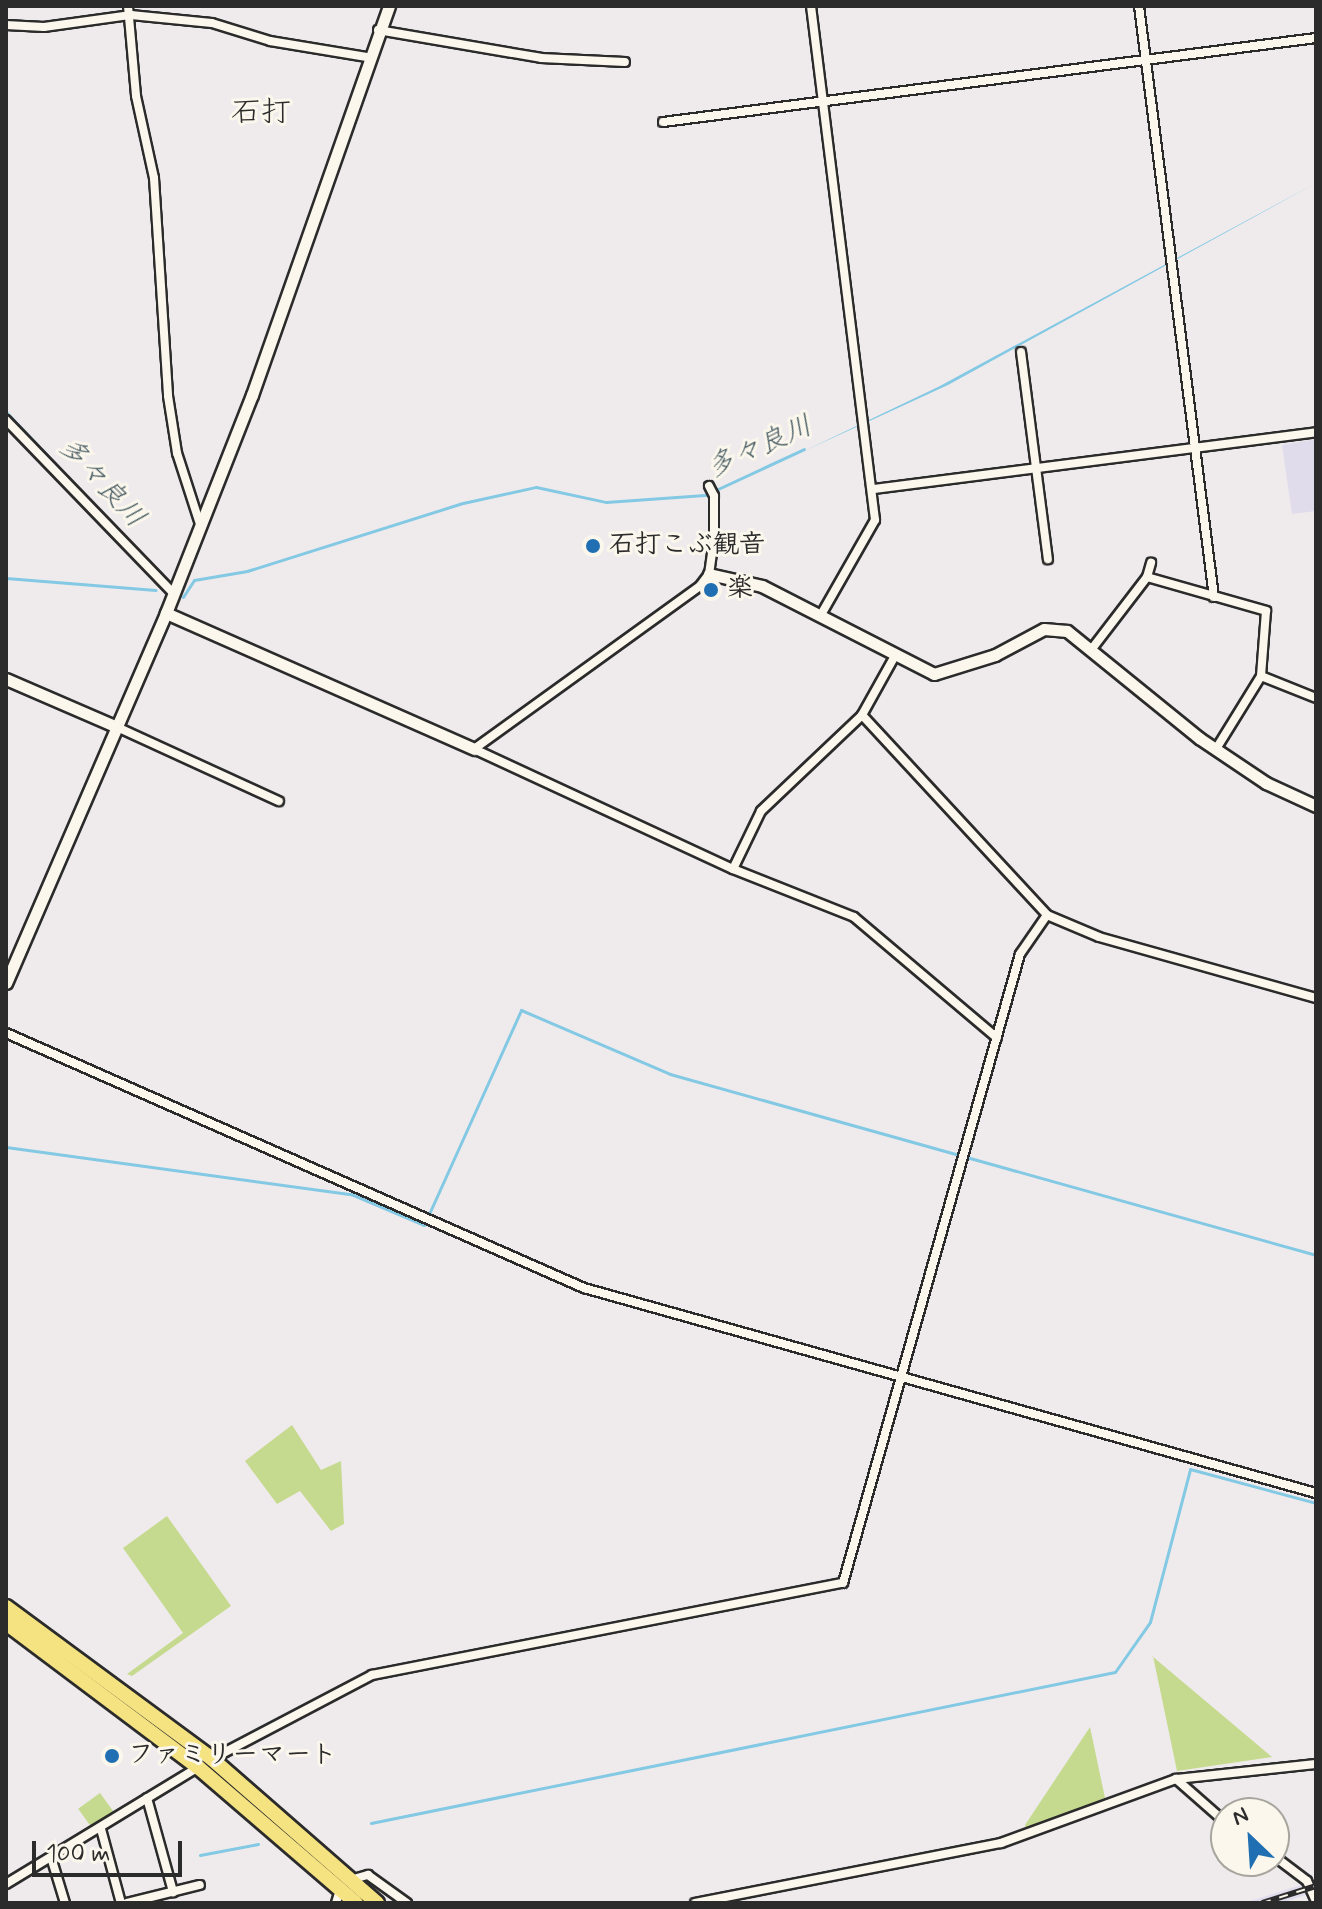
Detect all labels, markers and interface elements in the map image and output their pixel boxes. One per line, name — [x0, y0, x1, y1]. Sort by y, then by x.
district label: 石打 — [231, 95, 291, 131]
water label: 多々良川 — [702, 410, 818, 486]
water label: 多々良川 — [51, 431, 151, 535]
place label: 石打こぶ観音 — [609, 530, 765, 562]
marker: 石打こぶ観音 — [584, 537, 602, 555]
place label: 楽 — [727, 574, 753, 606]
marker: 楽 — [702, 581, 720, 599]
place label: ファミリーマート — [128, 1740, 336, 1772]
marker: ファミリーマート — [103, 1747, 121, 1765]
north arrow — [1210, 1797, 1290, 1877]
text: N — [1228, 1801, 1253, 1833]
scale bar — [36, 1825, 186, 1875]
text: 100 m — [46, 1839, 110, 1870]

